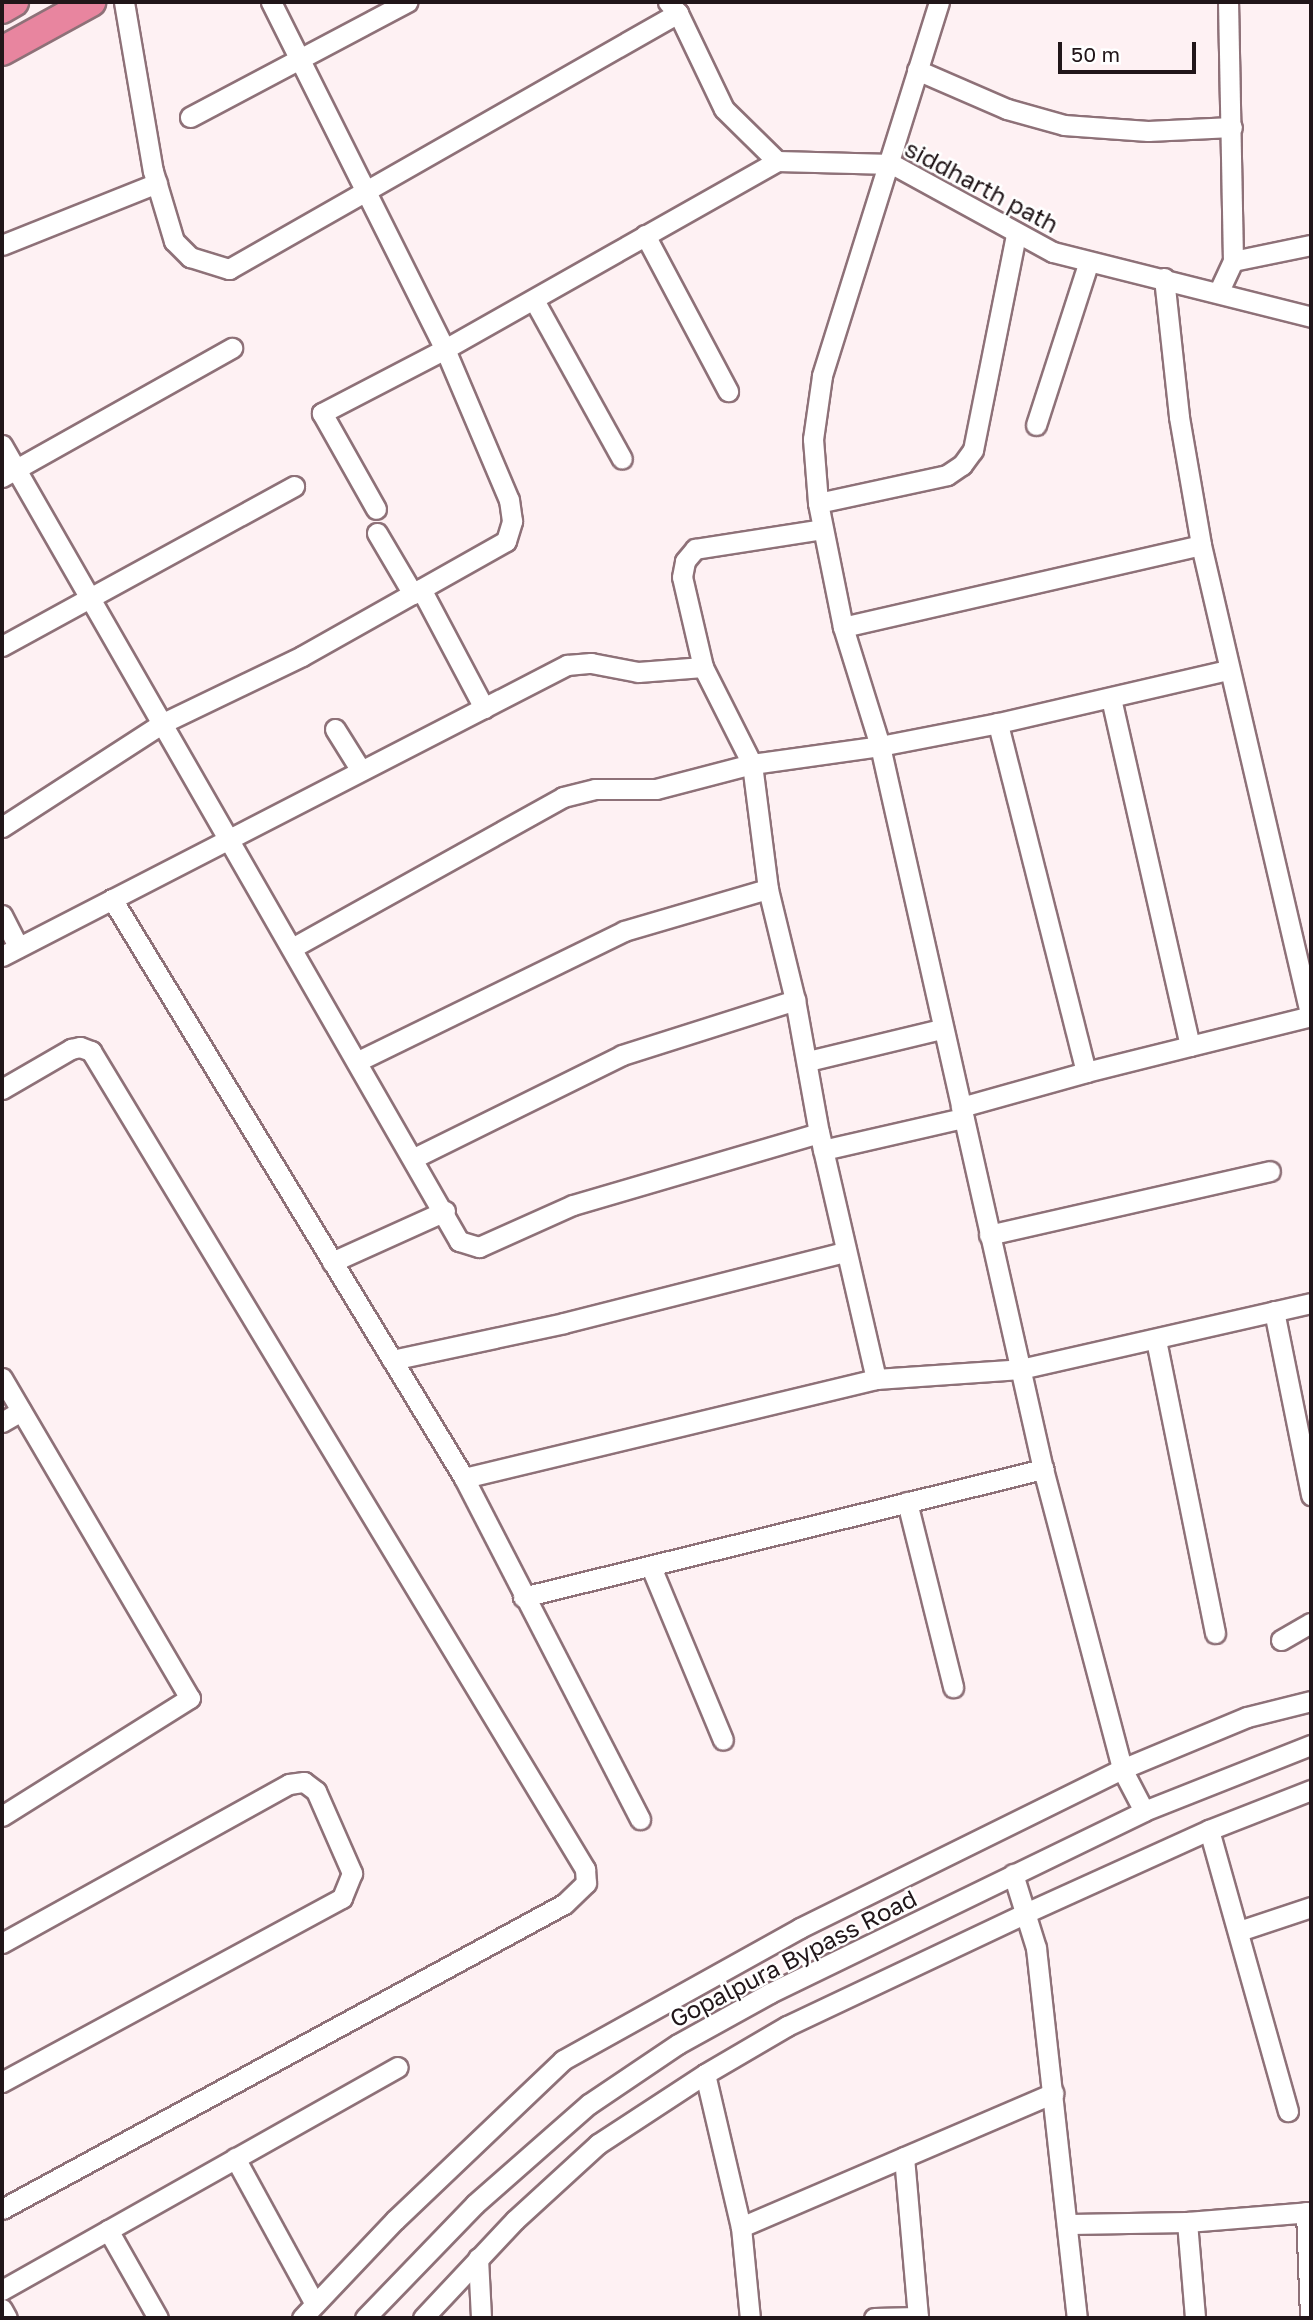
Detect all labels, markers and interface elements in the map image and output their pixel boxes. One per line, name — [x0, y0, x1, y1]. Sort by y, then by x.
scale bar — [1061, 28, 1199, 72]
text: 50 m — [1071, 41, 1120, 67]
street label: siddharth path — [900, 133, 1064, 239]
street label: Gopalpura Bypass Road — [665, 1883, 921, 2033]

